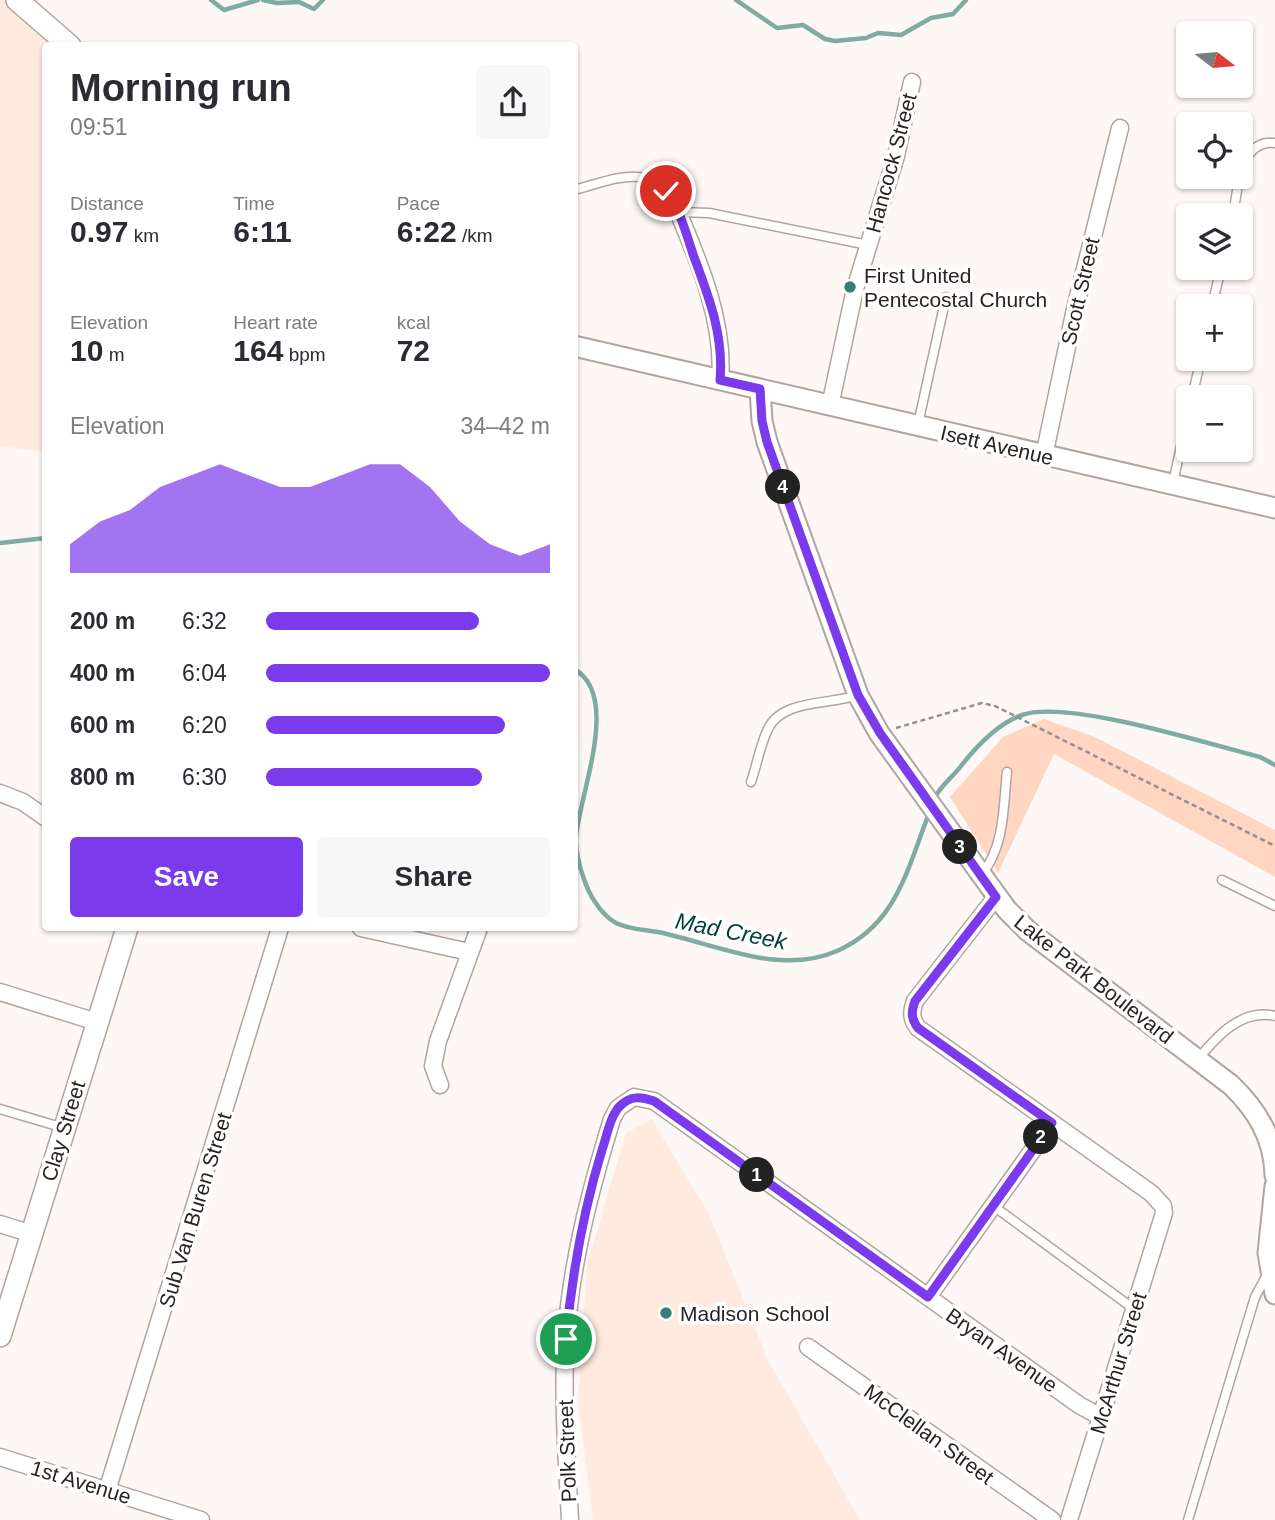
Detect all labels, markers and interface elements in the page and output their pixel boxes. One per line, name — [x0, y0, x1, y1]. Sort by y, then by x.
north arrow — [1176, 21, 1253, 98]
map controls — [1176, 21, 1253, 462]
button: share — [476, 65, 550, 139]
text: Morning run — [70, 67, 292, 109]
street label: Hancock Street — [861, 91, 921, 235]
button: locate — [1176, 112, 1253, 189]
text: 09:51 — [70, 114, 128, 140]
pin — [636, 161, 696, 221]
icon: check — [647, 172, 685, 210]
text: Distance — [70, 193, 144, 214]
text: Time — [233, 193, 275, 214]
text: Pace — [397, 193, 440, 214]
button: layers — [1176, 203, 1253, 280]
text: 0.97 — [70, 215, 128, 248]
text: 6:11 — [233, 215, 292, 248]
text: 6:22 — [397, 215, 457, 248]
text: km — [128, 225, 159, 246]
text: /km — [457, 225, 493, 246]
street label: Scott Street — [1056, 235, 1104, 347]
place label: First United Pentecostal Church — [864, 264, 1047, 311]
marker: First United Pentecostal Church — [842, 279, 858, 295]
button: + — [1176, 294, 1253, 371]
text: Elevation — [70, 312, 148, 333]
text: Heart rate — [233, 312, 318, 333]
text: kcal — [397, 312, 430, 333]
text: 10 — [70, 334, 103, 367]
text: 164 — [233, 334, 283, 367]
text: 72 — [397, 334, 430, 367]
text: m — [103, 344, 124, 365]
text: bpm — [283, 344, 326, 365]
button: − — [1176, 385, 1253, 462]
text: Elevation — [70, 413, 165, 439]
text: 34–42 m — [460, 413, 550, 439]
street label: Isett Avenue — [938, 421, 1056, 469]
pin: 4 — [766, 470, 800, 504]
text: 4 — [777, 476, 788, 497]
text: 200 m — [70, 608, 135, 634]
text: 6:32 — [182, 608, 227, 634]
text: 400 m — [70, 660, 135, 686]
text: 6:04 — [182, 660, 227, 686]
text: 600 m — [70, 712, 135, 738]
text: 6:20 — [182, 712, 227, 738]
text: 800 m — [70, 764, 135, 790]
text: 6:30 — [182, 764, 227, 790]
pin: 3 — [942, 830, 978, 864]
text: 3 — [954, 836, 965, 857]
button: Save — [70, 837, 303, 917]
button: Share — [317, 837, 550, 917]
water label: Mad Creek — [673, 908, 790, 955]
street label: Lake Park Boulevard — [1010, 910, 1178, 1048]
street label: Clay Street — [37, 1078, 89, 1184]
street label: Sub Van Buren Street — [154, 1110, 236, 1310]
pin: 2 — [1024, 1120, 1058, 1154]
text: 2 — [1035, 1126, 1046, 1147]
pin: 1 — [740, 1158, 774, 1192]
text: 1 — [751, 1164, 762, 1185]
street label: McArthur Street — [1086, 1289, 1151, 1437]
place label: Madison School — [680, 1302, 829, 1325]
street label: Bryan Avenue — [942, 1303, 1062, 1397]
marker: Madison School — [658, 1305, 674, 1321]
pin — [536, 1309, 596, 1369]
icon: arrive — [547, 1320, 585, 1358]
street label: McClellan Street — [860, 1379, 998, 1489]
street label: Polk Street — [554, 1399, 580, 1503]
street label: 1st Avenue — [28, 1456, 134, 1508]

